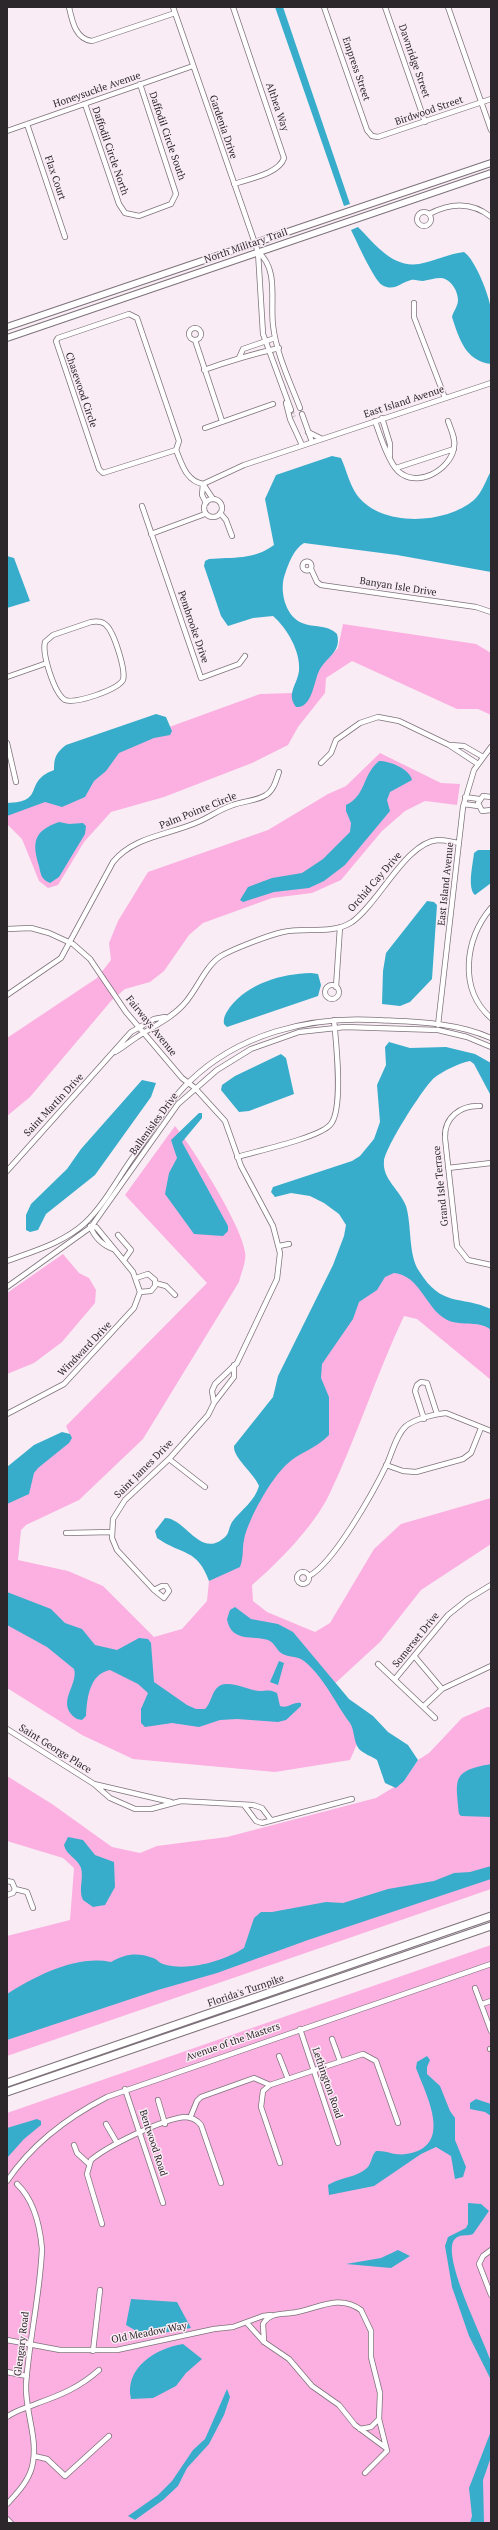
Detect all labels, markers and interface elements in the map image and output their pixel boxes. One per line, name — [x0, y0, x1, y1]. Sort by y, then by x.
street label: Dawnridge Street — [396, 23, 432, 99]
street label: Empress Street — [339, 35, 373, 103]
street label: Honeysuckle Avenue — [52, 69, 142, 111]
street label: Althea Way — [263, 81, 291, 133]
street label: Daffodil Circle South — [146, 90, 188, 182]
street label: Gardenia Drive — [206, 94, 240, 160]
street label: Birdwood Street — [393, 94, 465, 128]
street label: Daffodil Circle North — [89, 105, 131, 197]
street label: Flax Court — [42, 154, 68, 202]
street label: North Military Trail — [203, 226, 289, 266]
street label: Chasewood Circle — [62, 351, 100, 429]
street label: East Island Avenue — [362, 383, 446, 421]
street label: Banyan Isle Drive — [359, 575, 437, 599]
street label: Pembrooke Drive — [175, 589, 211, 665]
street label: Palm Pointe Circle — [158, 790, 238, 832]
street label: East Island Avenue — [436, 842, 456, 926]
street label: Orchid Cay Drive — [346, 850, 404, 914]
street label: Fairways Avenue — [123, 993, 179, 1059]
street label: Saint Martin Drive — [22, 1071, 86, 1139]
street label: Ballenisles Drive — [127, 1090, 181, 1158]
street label: Grand Isle Terrace — [431, 1145, 451, 1227]
street label: Windward Drive — [56, 1319, 114, 1379]
street label: Saint James Drive — [112, 1437, 176, 1501]
street label: Somerset Drive — [390, 1610, 442, 1670]
street label: Saint George Place — [17, 1722, 93, 1776]
street label: Florida's Turnpike — [206, 1972, 286, 2010]
street label: Avenue of the Masters — [184, 2020, 282, 2064]
street label: Lethington Road — [309, 2046, 345, 2120]
street label: Bentwood Road — [137, 2108, 169, 2178]
street label: Glengary Road — [12, 2311, 32, 2377]
street label: Old Meadow Way — [110, 2320, 188, 2346]

